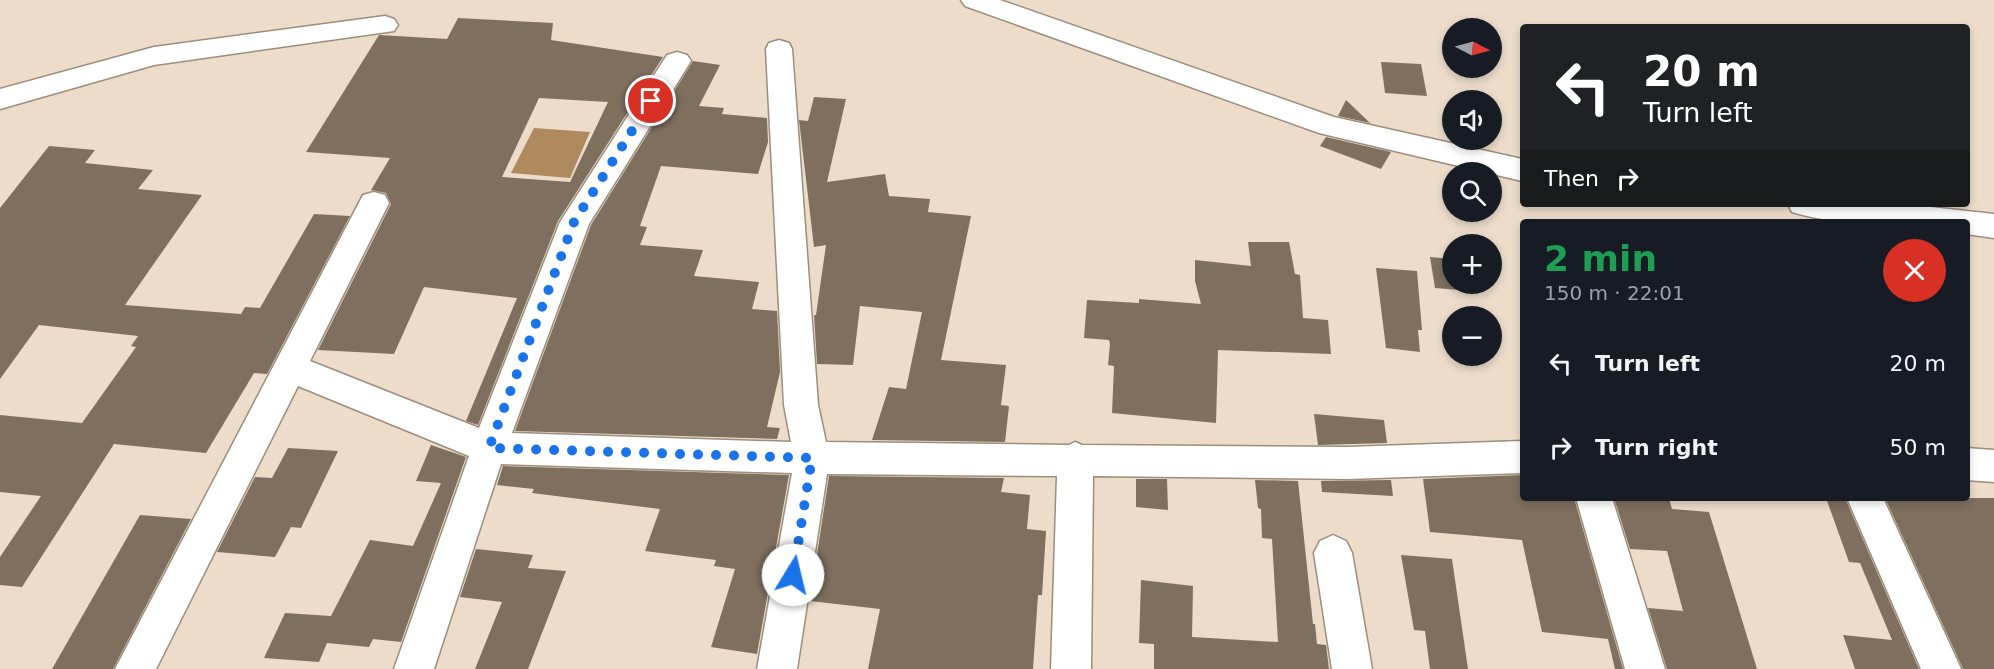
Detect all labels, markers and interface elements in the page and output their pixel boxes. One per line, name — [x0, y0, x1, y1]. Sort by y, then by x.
north arrow — [1442, 18, 1502, 78]
map controls — [1442, 18, 1502, 366]
text: 20 m — [1643, 47, 1760, 96]
icon: left — [1544, 48, 1622, 126]
pin — [625, 75, 676, 126]
icon: arrive — [634, 84, 667, 117]
button: sound — [1442, 90, 1502, 150]
text: Turn left — [1643, 97, 1753, 128]
button: search — [1442, 162, 1502, 222]
icon: right — [1611, 162, 1644, 195]
text: Then — [1544, 166, 1599, 191]
button: + — [1442, 234, 1502, 294]
text: 2 min — [1544, 238, 1657, 279]
button: close — [1883, 239, 1946, 302]
text: 150 m · 22:01 — [1544, 281, 1685, 305]
button: − — [1442, 306, 1502, 366]
icon: left — [1544, 347, 1577, 380]
text: Turn left — [1595, 351, 1700, 376]
text: 20 m — [1890, 351, 1946, 376]
icon: right — [1544, 431, 1577, 464]
text: Turn right — [1595, 435, 1718, 460]
text: 50 m — [1890, 435, 1946, 460]
position arrow — [761, 543, 825, 607]

